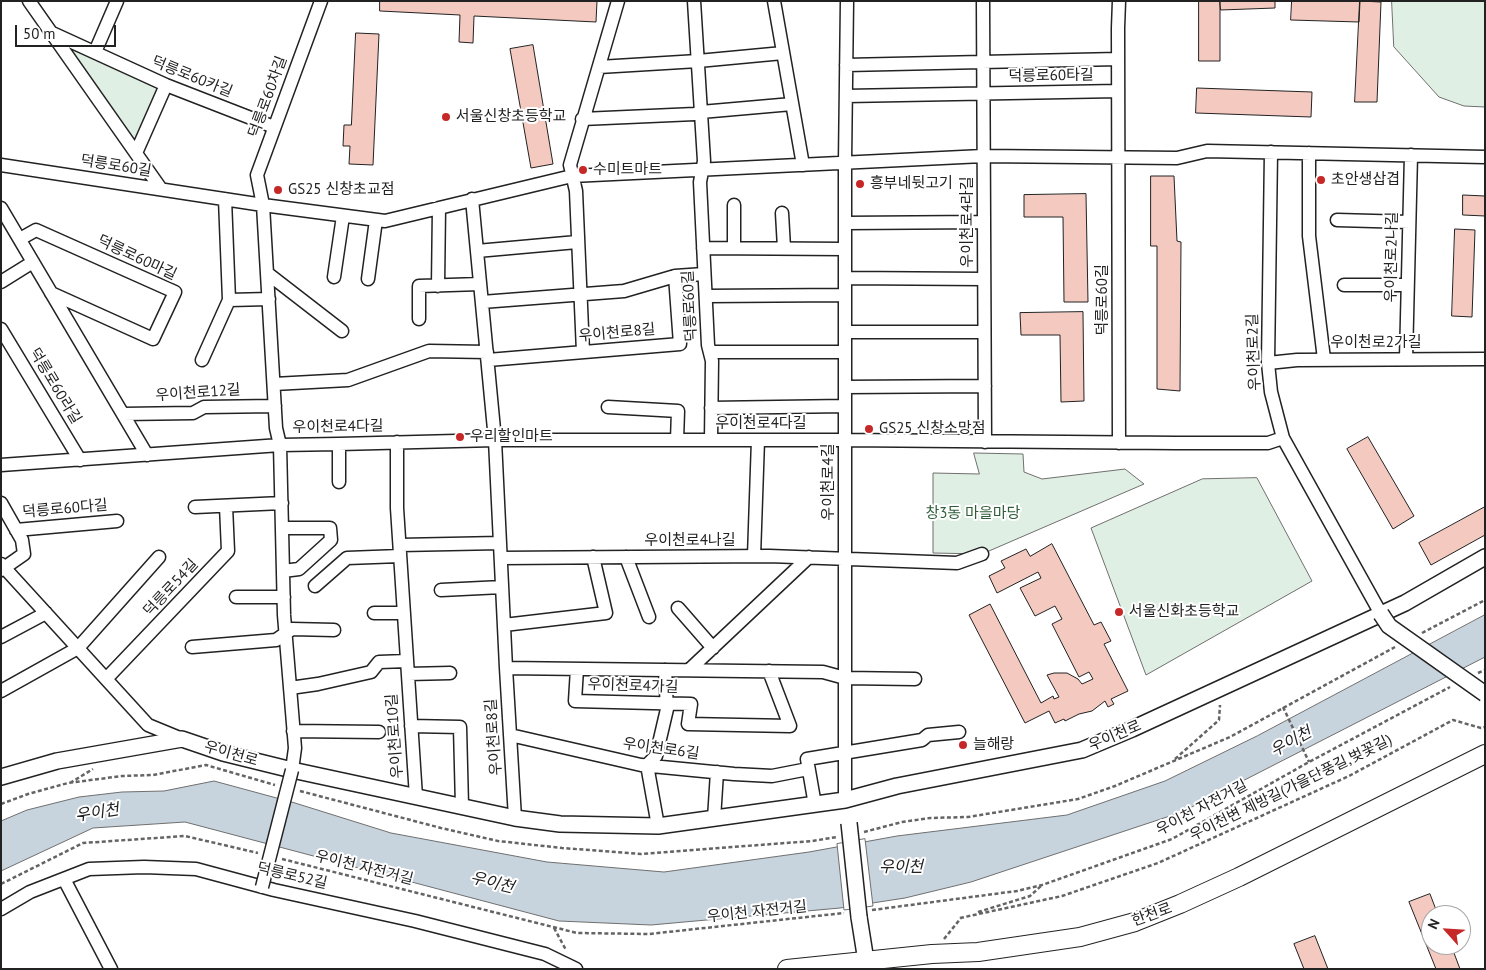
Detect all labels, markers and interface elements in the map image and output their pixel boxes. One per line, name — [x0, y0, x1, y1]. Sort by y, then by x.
scale bar — [18, 15, 119, 47]
text: 50 m — [23, 24, 56, 43]
street label: 덕릉로60카길 — [149, 53, 235, 101]
street label: 덕릉로60차길 — [245, 54, 291, 140]
street label: 덕릉로60타길 — [1008, 66, 1094, 86]
place label: 서울신창초등학교 — [456, 108, 566, 126]
marker: 서울신창초등학교 — [440, 111, 452, 123]
street label: 덕릉로60길 — [79, 152, 153, 180]
place label: 수미트마트 — [593, 161, 662, 179]
marker: 수미트마트 — [577, 164, 589, 176]
place label: 초안생삽겹 — [1331, 171, 1400, 189]
marker: 초안생삽겹 — [1315, 174, 1327, 186]
place label: 흥부네뒷고기 — [870, 175, 953, 193]
street label: 우이천로4라길 — [959, 177, 977, 267]
marker: 흥부네뒷고기 — [854, 178, 866, 190]
place label: GS25 신창초교점 — [288, 181, 394, 199]
marker: GS25 신창초교점 — [272, 184, 284, 196]
street label: 우이천로2나길 — [1382, 211, 1402, 303]
street label: 덕릉로60마길 — [95, 232, 179, 284]
street label: 덕릉로60길 — [1094, 264, 1112, 336]
street label: 덕릉로60길 — [679, 270, 701, 342]
street label: 우이천로2길 — [1244, 313, 1264, 391]
street label: 우이천로8길 — [578, 321, 656, 345]
street label: 우이천로2가길 — [1331, 334, 1421, 352]
street label: 덕릉로60라길 — [25, 345, 85, 427]
street label: 우이천로12길 — [155, 381, 241, 405]
street label: 우이천로4다길 — [716, 415, 806, 433]
street label: 우이천로4다길 — [292, 417, 384, 437]
place label: GS25 신창소망점 — [879, 420, 985, 438]
marker: GS25 신창소망점 — [863, 423, 875, 435]
place label: 우리할인마트 — [470, 428, 553, 446]
marker: 우리할인마트 — [454, 431, 466, 443]
street label: 우이천로4길 — [820, 443, 838, 521]
street label: 덕릉로60다길 — [22, 496, 108, 522]
park label: 창3동 마을마당 — [926, 505, 1020, 523]
street label: 우이천로4나길 — [645, 532, 735, 550]
street label: 덕릉로54길 — [140, 556, 202, 620]
place label: 서울신화초등학교 — [1129, 603, 1239, 621]
marker: 서울신화초등학교 — [1113, 606, 1125, 618]
street label: 우이천로4가길 — [587, 675, 679, 697]
street label: 우이천로10길 — [383, 693, 407, 779]
street label: 우이천로8길 — [482, 698, 506, 776]
street label: 우이천로 — [1086, 717, 1144, 755]
water label: 우이천 — [1267, 723, 1315, 761]
street label: 우이천변 제방길(가을단풍길,벚꽃길) — [1187, 731, 1395, 845]
street label: 우이천로6길 — [622, 735, 700, 763]
place label: 늘해랑 — [973, 736, 1014, 754]
street label: 우이천로 — [202, 738, 260, 770]
marker: 늘해랑 — [957, 739, 969, 751]
street label: 우이천 자전거길 — [1153, 776, 1251, 840]
water label: 우이천 — [74, 800, 120, 826]
street label: 우이천 자전거길 — [313, 847, 415, 889]
water label: 우이천 — [879, 857, 923, 877]
street label: 덕릉로52길 — [255, 859, 329, 893]
water label: 우이천 — [468, 868, 516, 898]
street label: 우이천 자전거길 — [706, 898, 808, 926]
street label: 한천로 — [1129, 899, 1175, 931]
north arrow — [1421, 905, 1471, 955]
text: N — [1423, 916, 1444, 932]

